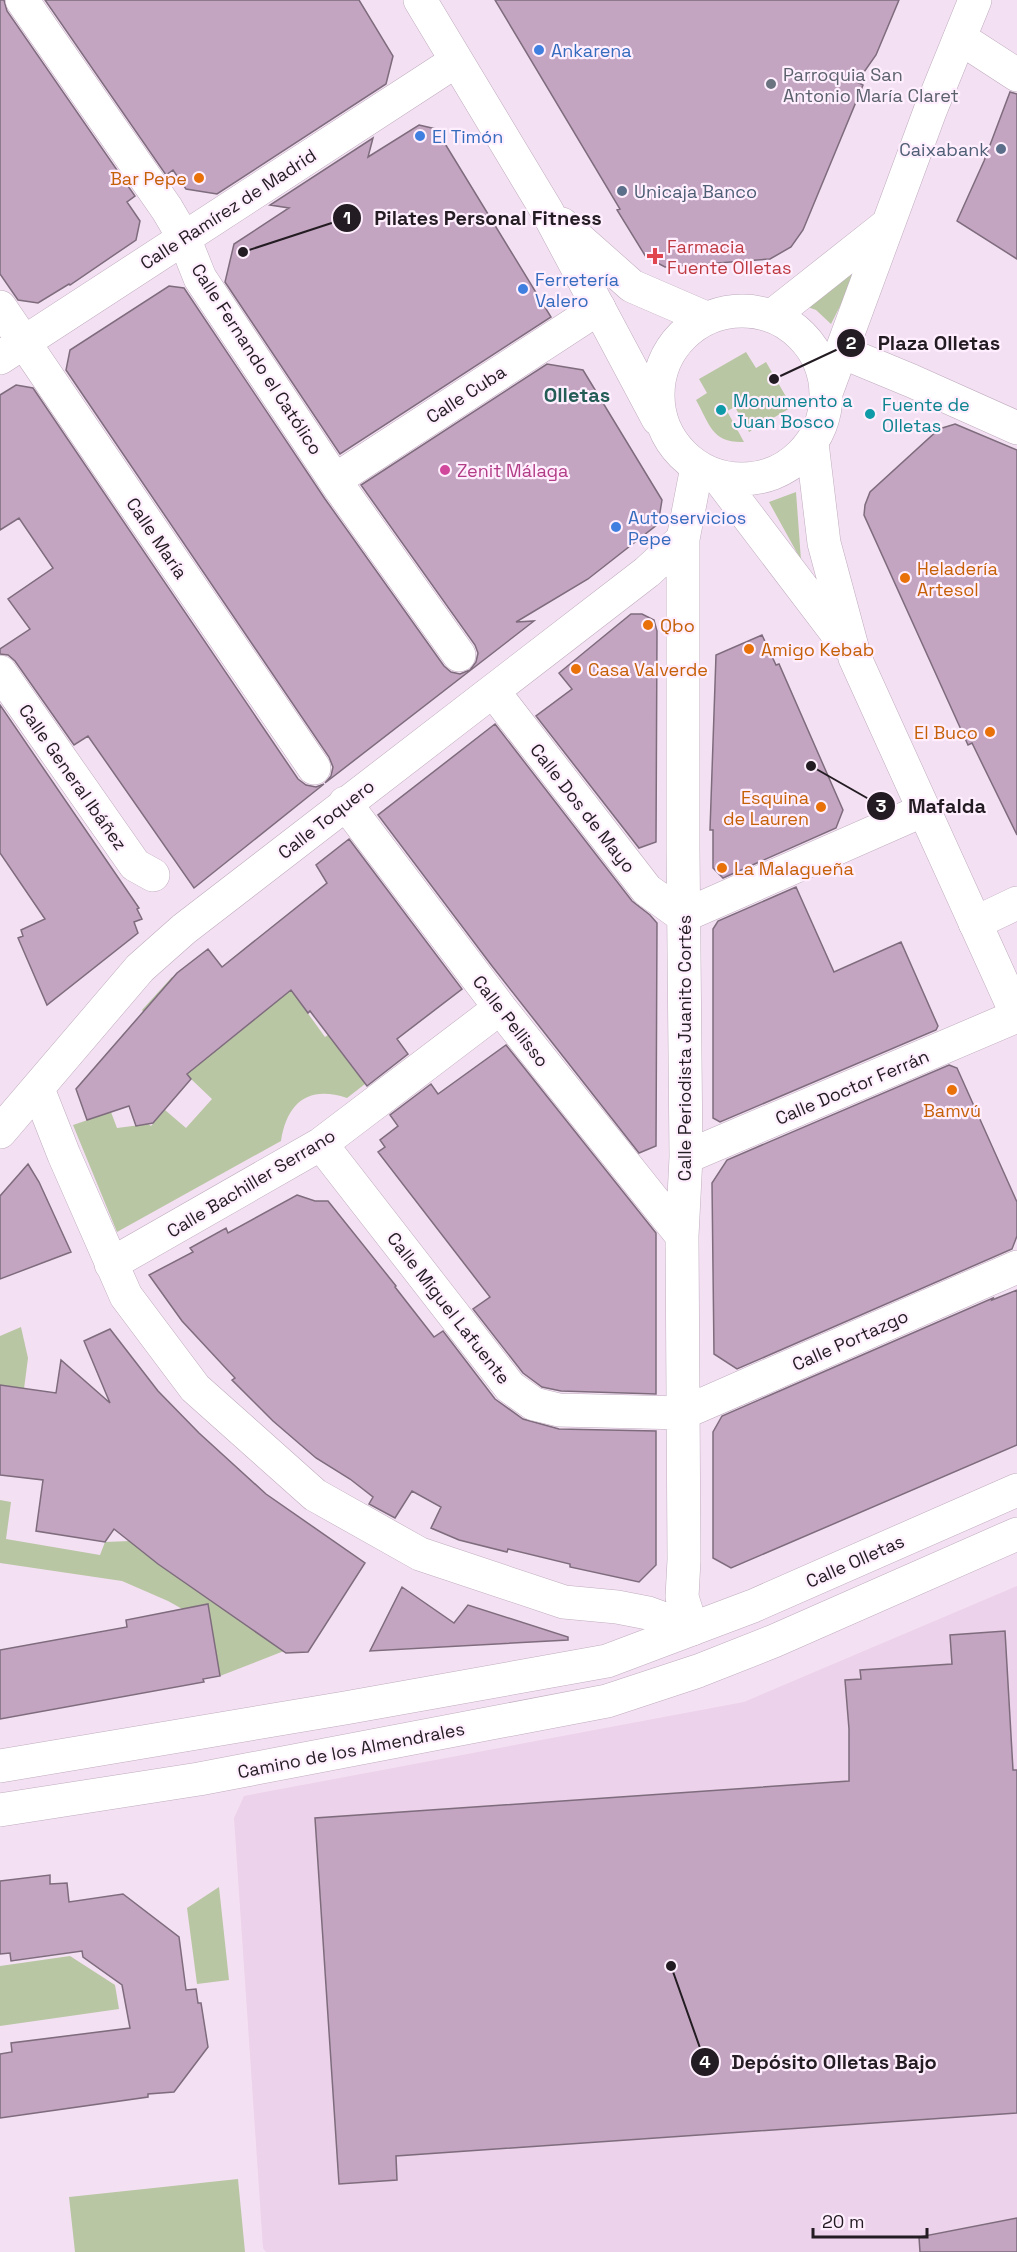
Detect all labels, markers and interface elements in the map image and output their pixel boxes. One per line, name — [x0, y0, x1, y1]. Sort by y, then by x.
place label: Ankarena — [551, 39, 632, 62]
marker: Ankarena — [532, 43, 546, 57]
place label: Parroquia San Antonio María Claret — [783, 63, 959, 107]
marker: Parroquia San Antonio María Claret — [764, 77, 778, 91]
place label: El Timón — [432, 125, 503, 148]
marker: El Timón — [413, 129, 427, 143]
place label: Caixabank — [899, 138, 989, 161]
marker: Caixabank — [994, 142, 1008, 156]
street label: Calle Ramírez de Madrid — [136, 143, 320, 275]
place label: Bar Pepe — [110, 167, 187, 190]
marker: Bar Pepe — [192, 171, 206, 185]
place label: Unicaja Banco — [634, 180, 757, 203]
marker: Unicaja Banco — [615, 184, 629, 198]
callout: Pilates Personal Fitness — [332, 199, 614, 237]
text: Pilates Personal Fitness — [374, 205, 602, 231]
text: 1 — [343, 206, 351, 229]
place label: Farmacia Fuente Olletas — [667, 235, 792, 279]
marker: Farmacia Fuente Olletas — [648, 249, 662, 263]
street label: Calle Fernando el Católico — [186, 259, 328, 459]
place label: Ferretería Valero — [535, 268, 619, 312]
marker: Ferretería Valero — [516, 282, 530, 296]
callout: Plaza Olletas — [836, 324, 1012, 362]
text: Plaza Olletas — [878, 330, 1000, 356]
text: 2 — [846, 331, 857, 354]
street label: Calle Cuba — [422, 360, 510, 428]
district label: Olletas — [544, 382, 610, 408]
place label: Monumento a Juan Bosco — [733, 389, 853, 433]
place label: Fuente de Olletas — [882, 393, 970, 437]
marker: Monumento a Juan Bosco — [714, 403, 728, 417]
marker: Fuente de Olletas — [863, 407, 877, 421]
place label: Zenit Málaga — [457, 459, 568, 482]
marker: Zenit Málaga — [438, 463, 452, 477]
street label: Calle María — [121, 493, 193, 583]
place label: Autoservicios Pepe — [628, 506, 746, 550]
marker: Autoservicios Pepe — [609, 520, 623, 534]
place label: Heladería Artesol — [917, 557, 998, 601]
marker: Heladería Artesol — [898, 571, 912, 585]
place label: Qbo — [660, 614, 695, 637]
marker: Qbo — [641, 618, 655, 632]
place label: Amigo Kebab — [761, 638, 874, 661]
marker: Amigo Kebab — [742, 642, 756, 656]
place label: Casa Valverde — [588, 658, 708, 681]
marker: Casa Valverde — [569, 662, 583, 676]
street label: Calle General Ibáñez — [14, 699, 132, 855]
place label: El Buco — [914, 721, 978, 744]
marker: El Buco — [983, 725, 997, 739]
street label: Calle Dos de Mayo — [525, 739, 641, 877]
street label: Calle Toquero — [273, 774, 379, 864]
place label: Esquina de Lauren — [723, 786, 809, 830]
callout: Mafalda — [866, 787, 998, 825]
text: Mafalda — [908, 793, 987, 819]
text: 3 — [876, 794, 887, 817]
marker: Esquina de Lauren — [814, 800, 828, 814]
place label: La Malagueña — [734, 857, 854, 880]
marker: La Malagueña — [715, 861, 729, 875]
street label: Calle Periodista Juanito Cortés — [673, 915, 696, 1181]
street label: Calle Pellisso — [468, 970, 554, 1072]
street label: Calle Doctor Ferrán — [772, 1044, 932, 1130]
marker: Bamvú — [945, 1083, 959, 1097]
place label: Bamvú — [923, 1099, 981, 1122]
street label: Calle Bachiller Serrano — [163, 1124, 339, 1242]
street label: Calle Miguel Lafuente — [382, 1227, 516, 1389]
street label: Calle Portazgo — [788, 1304, 912, 1376]
street label: Calle Olletas — [802, 1529, 908, 1593]
street label: Camino de los Almendrales — [236, 1717, 466, 1783]
callout: Depósito Olletas Bajo — [690, 2043, 949, 2081]
text: Depósito Olletas Bajo — [731, 2049, 937, 2075]
text: 4 — [699, 2050, 711, 2073]
scale bar — [813, 2201, 927, 2239]
text: 20 m — [822, 2210, 865, 2233]

